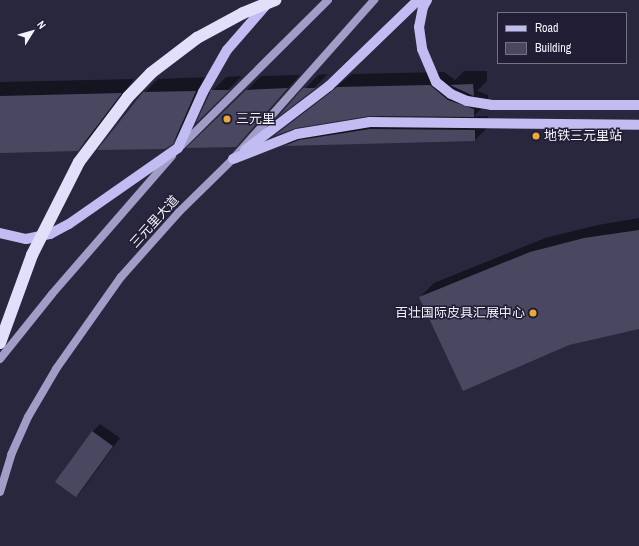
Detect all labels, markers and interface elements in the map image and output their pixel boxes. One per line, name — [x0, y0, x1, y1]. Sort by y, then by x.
north arrow — [12, 12, 52, 52]
legend — [497, 12, 627, 64]
text: N — [34, 18, 49, 32]
text: Road — [535, 20, 559, 36]
text: Building — [535, 40, 571, 56]
place label: 三元里 — [236, 111, 275, 127]
marker: 三元里 — [221, 113, 233, 125]
place label: 地铁三元里站 — [544, 128, 622, 144]
marker: 地铁三元里站 — [531, 131, 541, 141]
street label: 三元里大道 — [127, 193, 183, 251]
place label: 百壮国际皮具汇展中心 — [395, 305, 525, 321]
marker: 百壮国际皮具汇展中心 — [528, 308, 538, 318]

